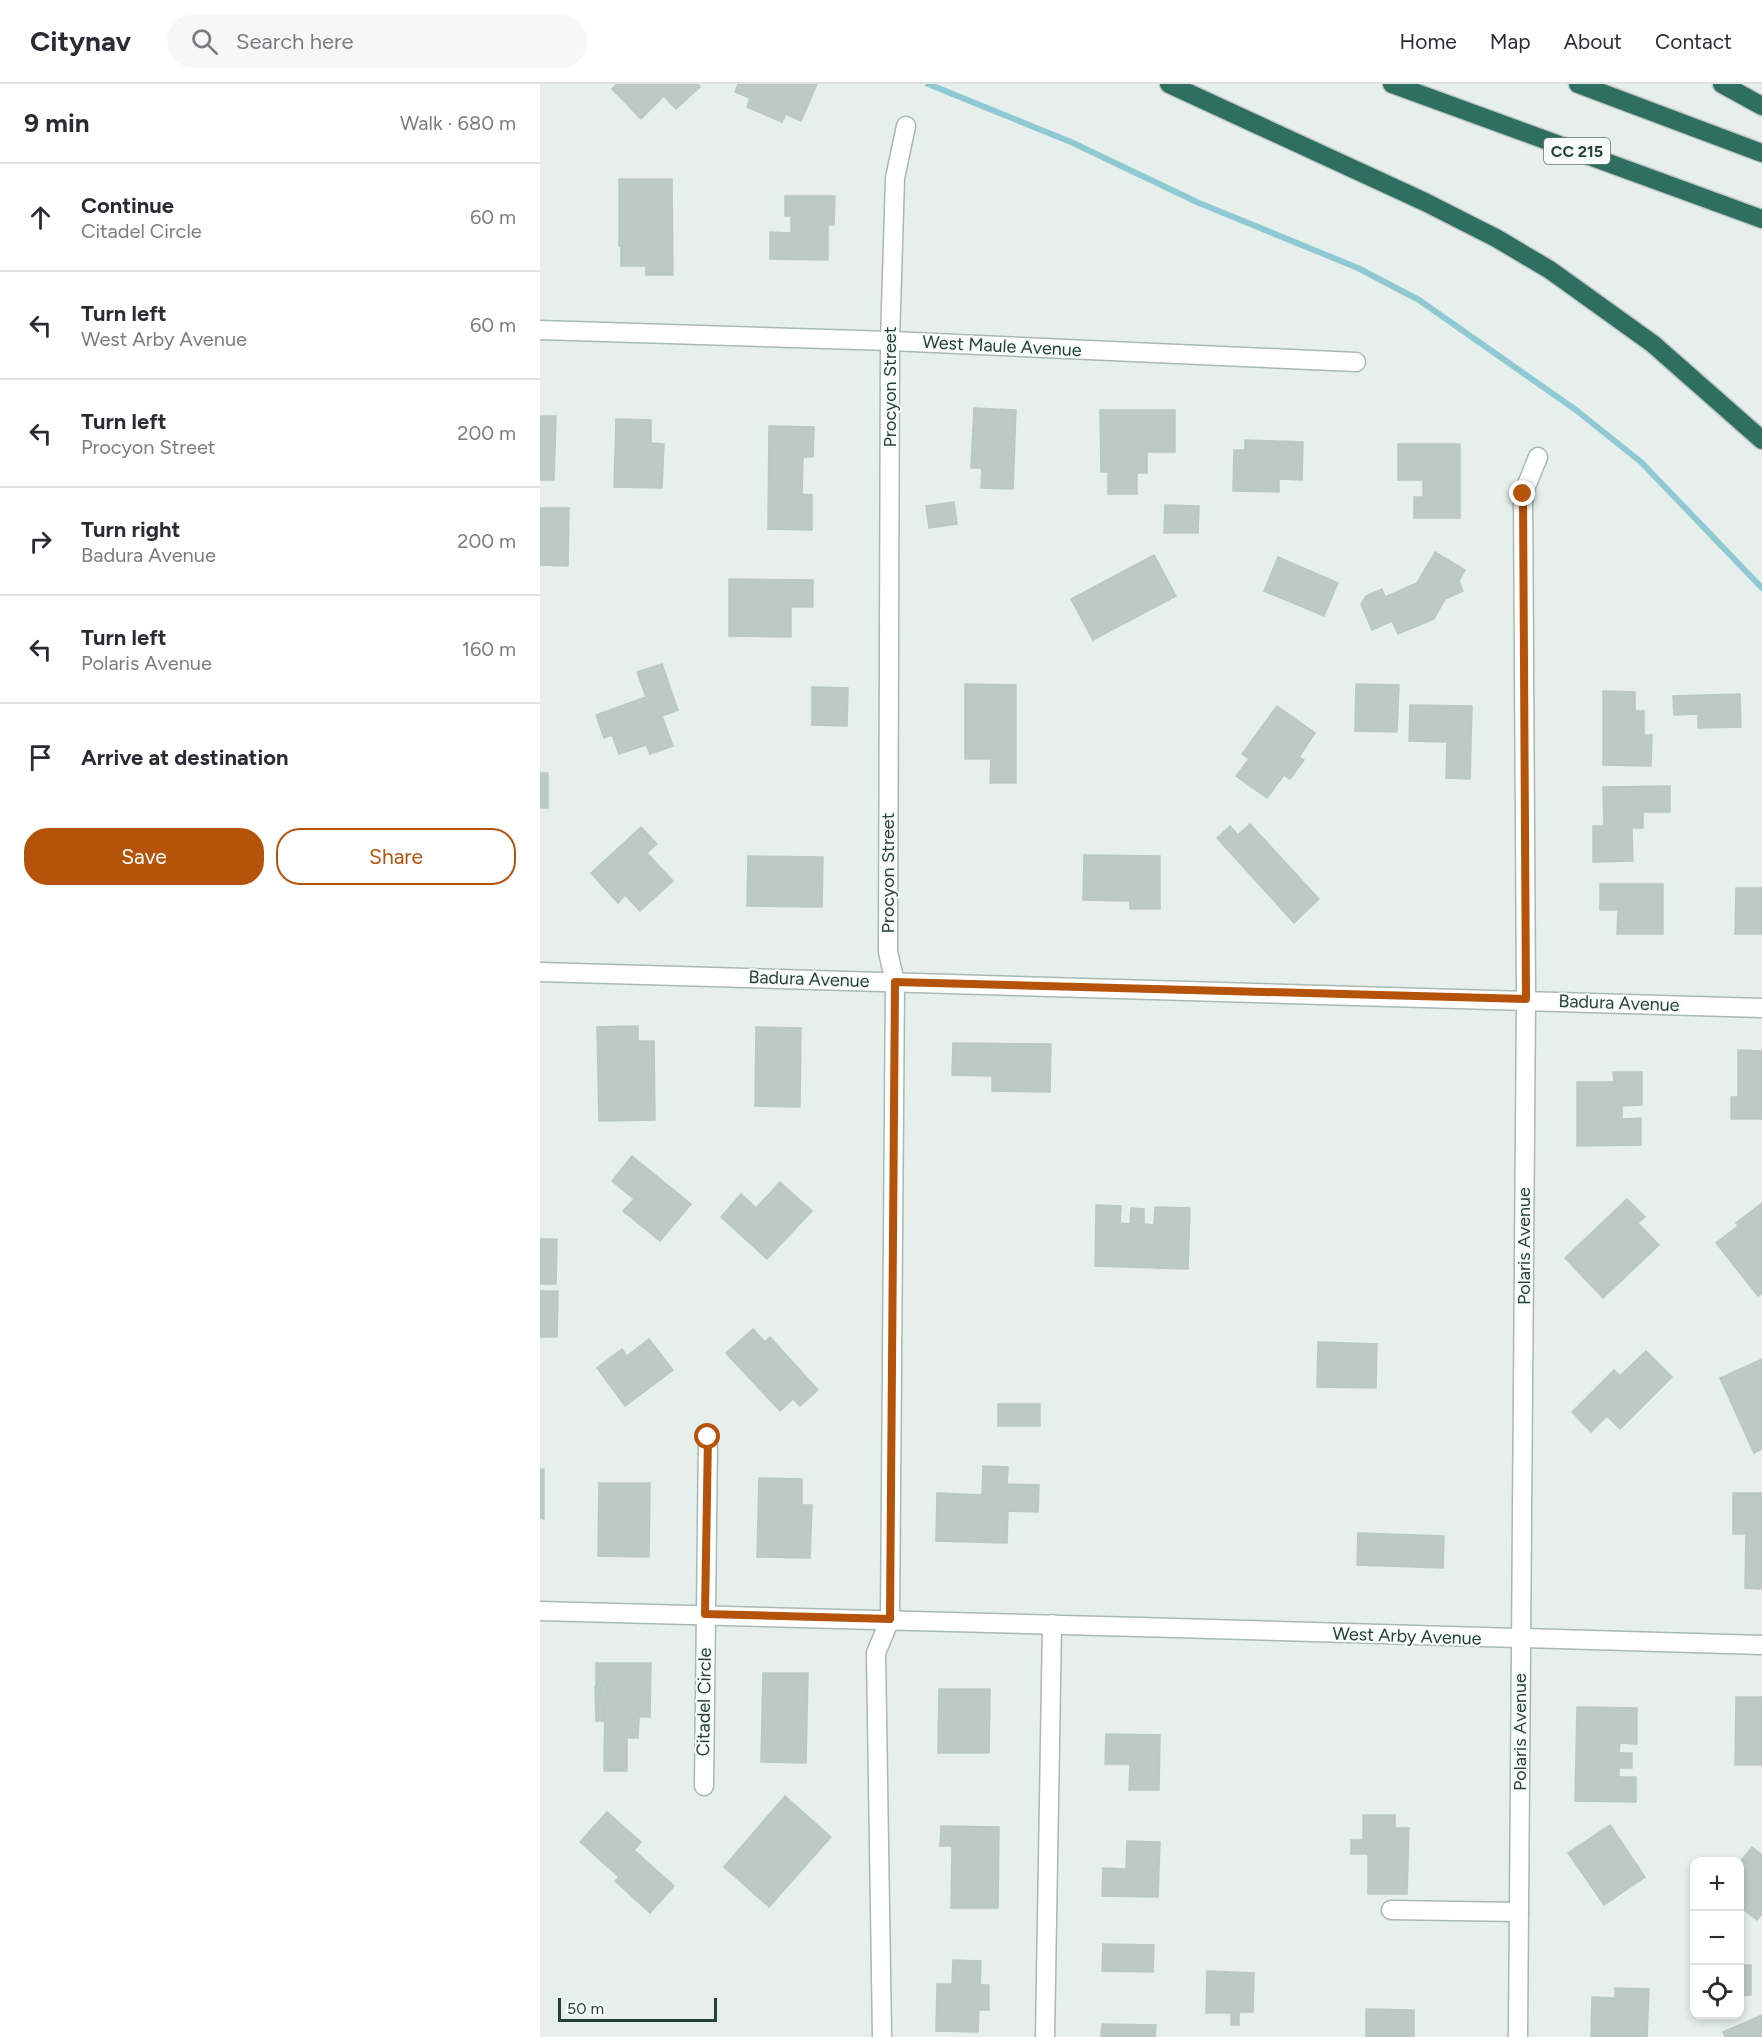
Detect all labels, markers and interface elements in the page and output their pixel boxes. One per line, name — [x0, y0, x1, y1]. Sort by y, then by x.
search box — [167, 14, 587, 68]
text: Citynav — [30, 24, 131, 58]
icon: search — [188, 25, 221, 58]
text: Search here — [236, 28, 354, 55]
text: Home — [1400, 29, 1457, 54]
text: Map — [1490, 29, 1531, 54]
text: About — [1564, 29, 1622, 54]
text: Contact — [1655, 29, 1732, 54]
text: 9 min — [24, 107, 90, 139]
text: Walk · 680 m — [400, 111, 516, 135]
road number: CC 215 — [1544, 138, 1610, 164]
text: Continue — [81, 192, 174, 219]
icon: ahead — [24, 201, 57, 234]
text: 60 m — [470, 205, 516, 229]
text: Citadel Circle — [81, 219, 202, 243]
text: Turn left — [81, 300, 167, 327]
icon: left — [24, 309, 57, 342]
text: 60 m — [470, 313, 516, 337]
street label: Procyon Street — [879, 326, 901, 447]
text: West Arby Avenue — [81, 327, 247, 351]
street label: West Maule Avenue — [922, 331, 1082, 361]
text: Turn left — [81, 408, 167, 435]
icon: left — [24, 417, 57, 450]
text: 200 m — [457, 421, 516, 445]
text: Procyon Street — [81, 435, 215, 459]
route end — [1509, 480, 1535, 506]
text: Turn right — [81, 516, 180, 543]
icon: right — [24, 525, 57, 558]
text: 200 m — [457, 529, 516, 553]
text: Badura Avenue — [81, 543, 216, 567]
text: Turn left — [81, 624, 167, 651]
icon: left — [24, 633, 57, 666]
text: 160 m — [462, 637, 516, 661]
text: Polaris Avenue — [81, 651, 212, 675]
icon: arrive — [24, 741, 57, 774]
text: Arrive at destination — [81, 744, 289, 771]
street label: Procyon Street — [877, 812, 899, 933]
button: Save — [24, 828, 264, 885]
button: Share — [276, 828, 516, 885]
street label: Badura Avenue — [748, 966, 870, 992]
street label: Badura Avenue — [1558, 990, 1680, 1016]
street label: Polaris Avenue — [1513, 1187, 1535, 1305]
route start — [694, 1423, 720, 1449]
street label: West Arby Avenue — [1332, 1622, 1482, 1650]
street label: Citadel Circle — [692, 1647, 716, 1757]
street label: Polaris Avenue — [1509, 1673, 1531, 1791]
map controls — [1690, 1857, 1744, 2019]
button: + — [1690, 1857, 1744, 1911]
button: − — [1690, 1911, 1744, 1965]
button: locate — [1690, 1965, 1744, 2019]
scale bar — [558, 1995, 717, 2022]
text: 50 m — [567, 1999, 604, 2018]

